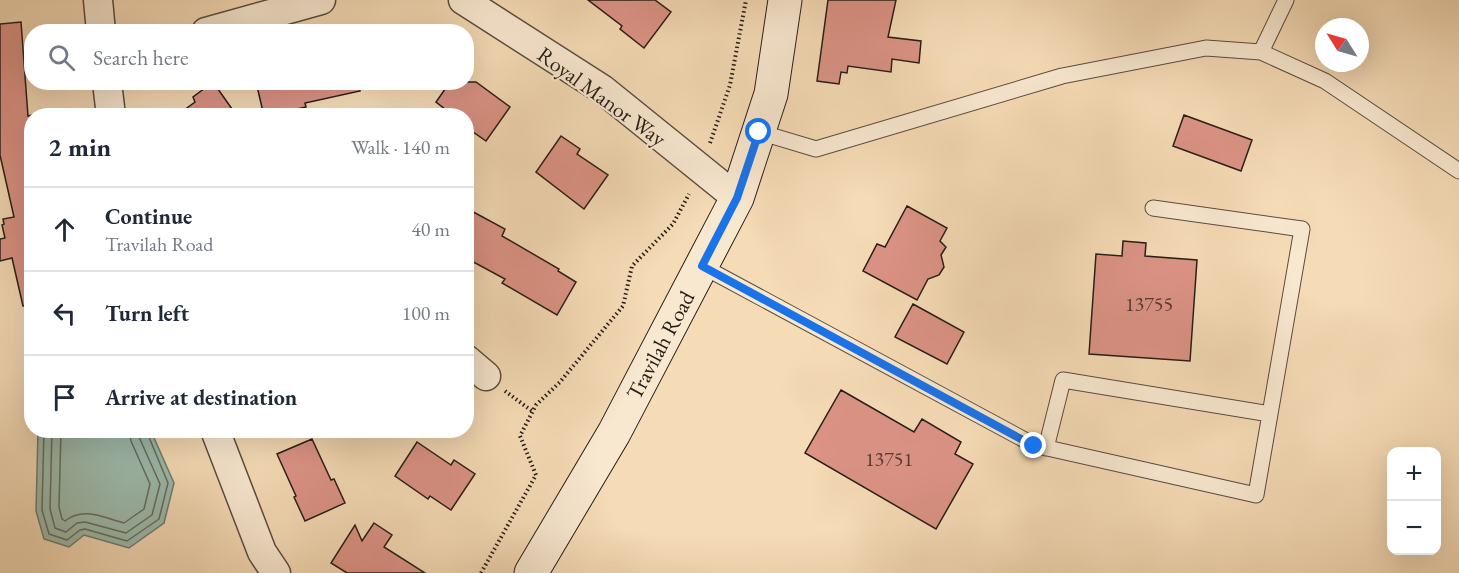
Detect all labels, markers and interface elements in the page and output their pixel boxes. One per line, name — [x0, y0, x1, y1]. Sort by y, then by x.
north arrow — [1315, 18, 1369, 72]
search box — [24, 24, 474, 90]
street label: Royal Manor Way — [532, 40, 672, 153]
icon: search — [45, 41, 78, 74]
text: Search here — [93, 43, 188, 72]
route start — [745, 118, 771, 144]
text: 2 min — [48, 130, 111, 164]
text: Walk · 140 m — [351, 134, 450, 160]
text: Continue — [105, 202, 192, 231]
icon: ahead — [48, 213, 81, 246]
text: 40 m — [411, 216, 450, 242]
text: Travilah Road — [105, 231, 213, 257]
street label: Travilah Road — [620, 285, 702, 405]
house number: 13755 — [1125, 291, 1173, 317]
icon: left — [48, 297, 81, 330]
text: Turn left — [105, 299, 189, 328]
text: 100 m — [402, 300, 450, 326]
icon: arrive — [48, 381, 81, 414]
text: Arrive at destination — [105, 383, 297, 412]
route end — [1020, 432, 1046, 458]
house number: 13751 — [865, 446, 913, 472]
map controls — [1387, 447, 1441, 555]
button: + — [1387, 447, 1441, 501]
button: − — [1387, 501, 1441, 555]

